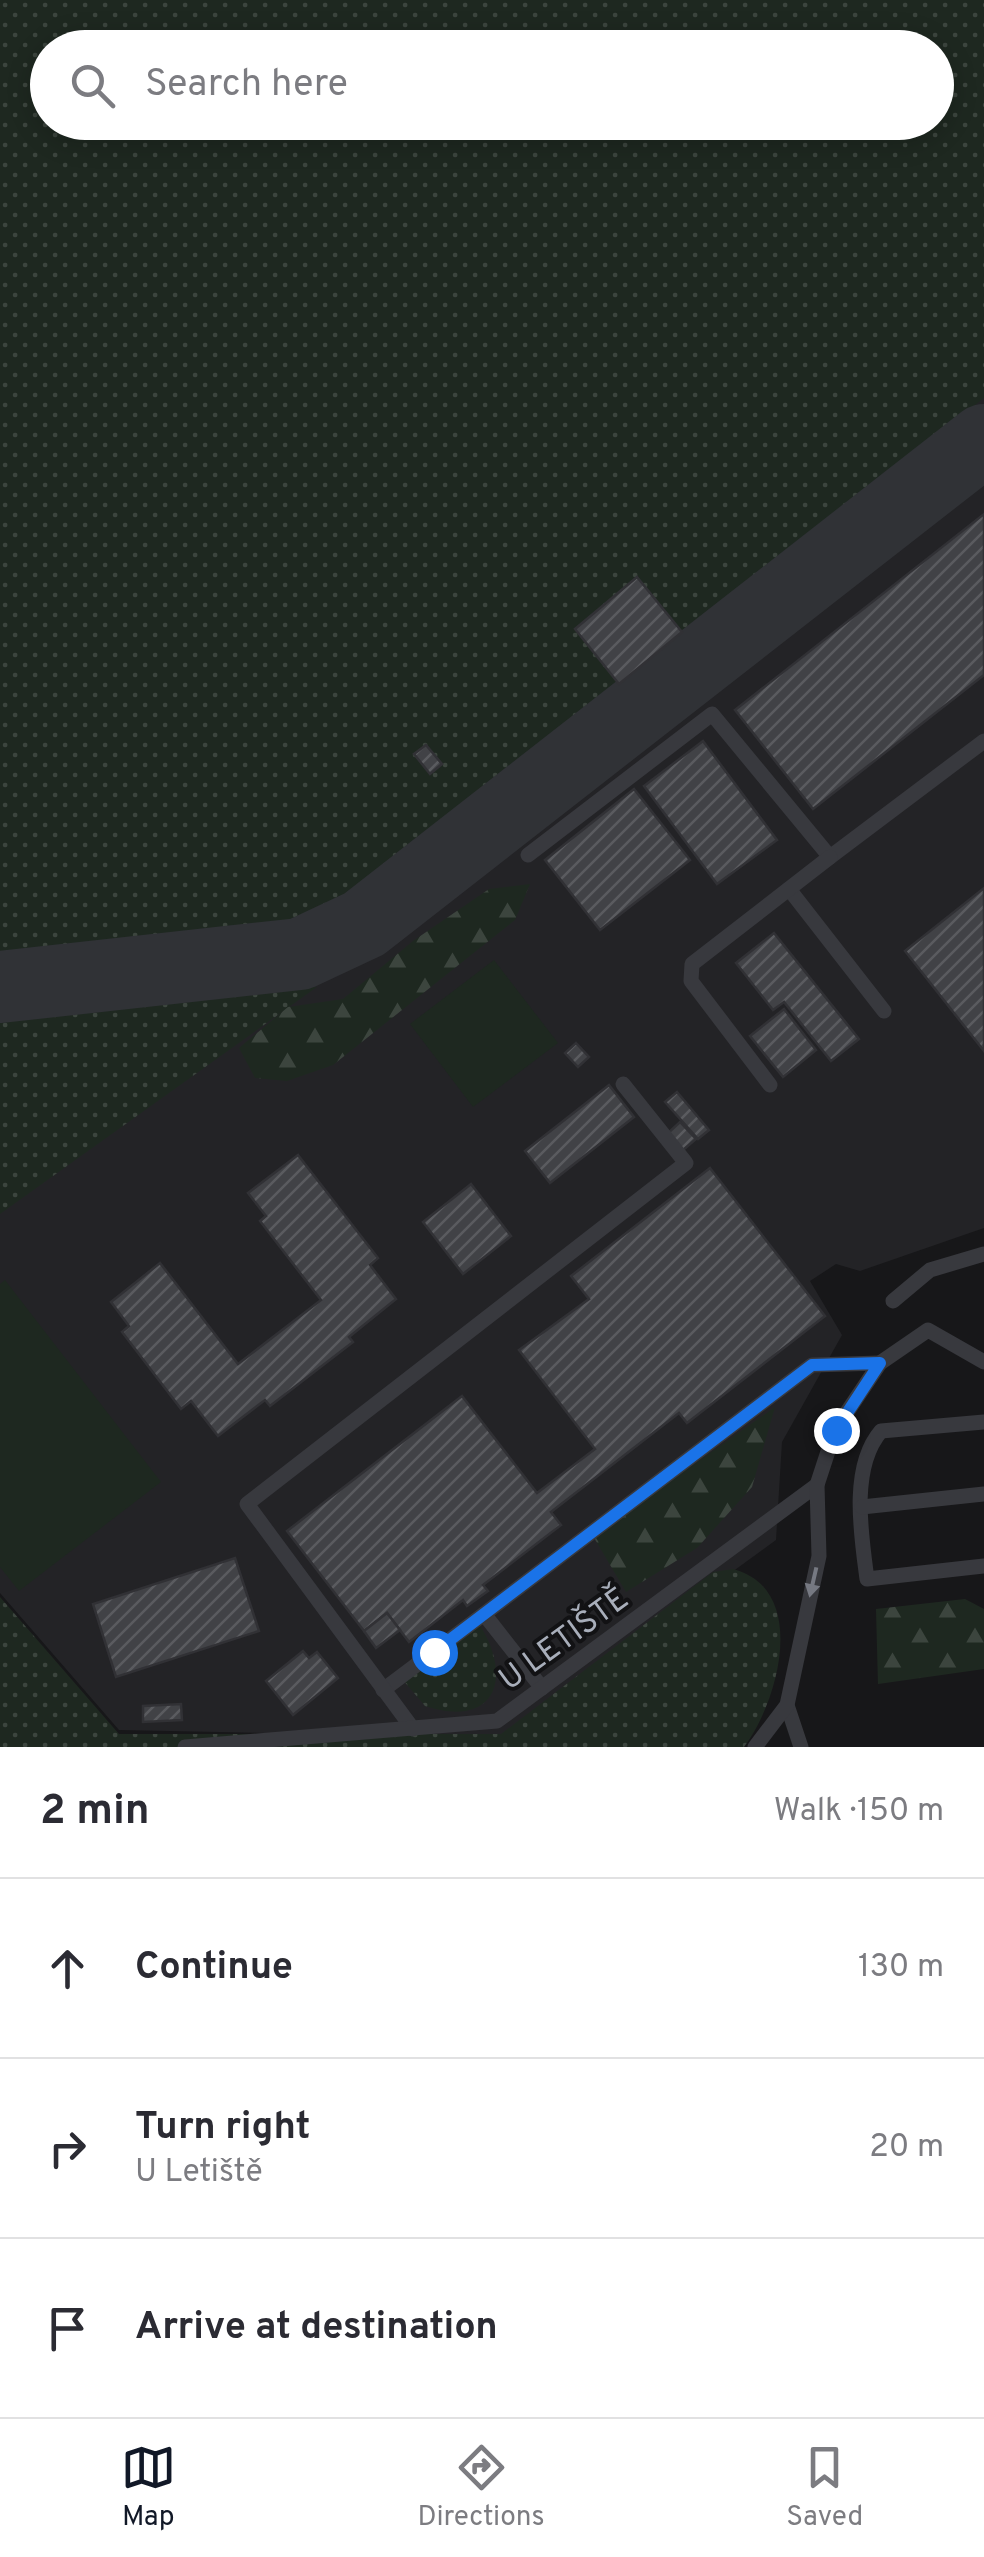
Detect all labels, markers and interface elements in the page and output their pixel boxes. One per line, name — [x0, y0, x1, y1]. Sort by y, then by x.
search box — [30, 30, 954, 140]
icon: search — [65, 58, 120, 113]
text: Search here — [145, 61, 348, 110]
route end — [814, 1408, 860, 1454]
one-way arrow — [805, 1567, 820, 1598]
street label: U LETIŠTĚ — [490, 1578, 637, 1701]
route start — [412, 1630, 458, 1676]
text: 2 min — [40, 1786, 150, 1839]
text: Walk · 150 m — [774, 1792, 944, 1832]
icon: ahead — [40, 1941, 95, 1996]
text: Continue — [135, 1944, 293, 1993]
text: 130 m — [858, 1948, 944, 1988]
text: Turn right — [135, 2104, 310, 2153]
icon: right — [40, 2121, 95, 2176]
text: 20 m — [869, 2128, 944, 2168]
text: U Letiště — [135, 2153, 263, 2193]
icon: arrive — [40, 2301, 95, 2356]
text: Arrive at destination — [135, 2304, 498, 2353]
tab: Map — [121, 2440, 176, 2536]
tab: Directions — [417, 2440, 545, 2536]
tab: Saved — [786, 2440, 863, 2536]

